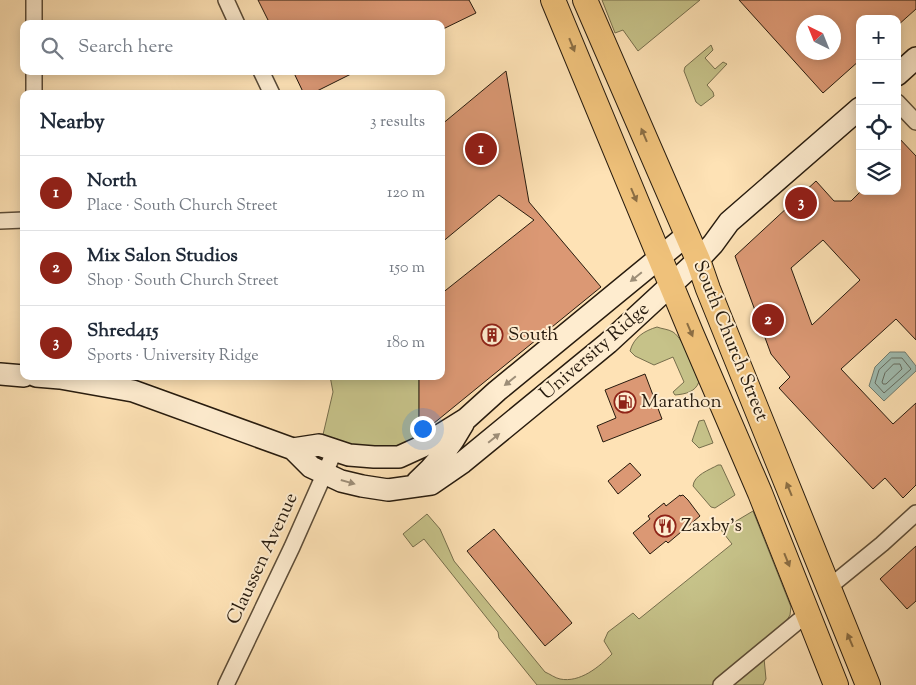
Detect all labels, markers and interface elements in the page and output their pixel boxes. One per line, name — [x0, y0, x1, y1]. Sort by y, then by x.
north arrow — [796, 15, 841, 60]
map controls — [856, 15, 901, 195]
button: + — [856, 15, 901, 60]
search box — [20, 20, 445, 75]
icon: search — [38, 34, 66, 62]
text: Search here — [78, 34, 173, 61]
one-way arrow — [568, 38, 576, 53]
button: − — [856, 60, 901, 105]
button: locate — [856, 105, 901, 150]
text: Nearby — [40, 108, 105, 138]
text: 3 results — [370, 111, 425, 134]
one-way arrow — [639, 128, 647, 142]
pin: 1 — [465, 130, 497, 168]
button: layers — [856, 150, 901, 195]
text: North — [87, 168, 137, 195]
text: 1 — [53, 182, 59, 205]
text: 120 m — [387, 182, 425, 205]
pin: 3 — [785, 184, 817, 222]
one-way arrow — [631, 188, 639, 202]
text: Place · South Church Street — [87, 195, 278, 218]
text: Mix Salon Studios — [87, 243, 238, 270]
street label: South Church Street — [685, 256, 775, 426]
text: 2 — [52, 257, 60, 280]
text: 150 m — [389, 257, 425, 280]
text: Shop · South Church Street — [87, 270, 279, 293]
one-way arrow — [629, 272, 642, 283]
street label: University Ridge — [534, 297, 656, 407]
pin: 2 — [752, 301, 784, 339]
text: Shred415 — [87, 318, 159, 345]
place label: South — [508, 322, 558, 349]
building icon: South — [480, 323, 504, 347]
one-way arrow — [686, 323, 694, 337]
text: 3 — [53, 332, 59, 355]
text: 180 m — [386, 332, 425, 355]
text: Sports · University Ridge — [87, 345, 259, 368]
one-way arrow — [504, 375, 517, 386]
place label: Marathon — [641, 389, 722, 416]
fuel station icon: Marathon — [613, 390, 637, 414]
your location — [410, 416, 436, 442]
one-way arrow — [487, 432, 500, 443]
one-way arrow — [341, 479, 356, 487]
one-way arrow — [784, 482, 792, 497]
street label: Claussen Avenue — [221, 489, 305, 629]
place label: Zaxby's — [681, 513, 742, 540]
restaurant icon: Zaxby's — [653, 514, 677, 538]
one-way arrow — [783, 553, 791, 567]
one-way arrow — [845, 633, 853, 647]

